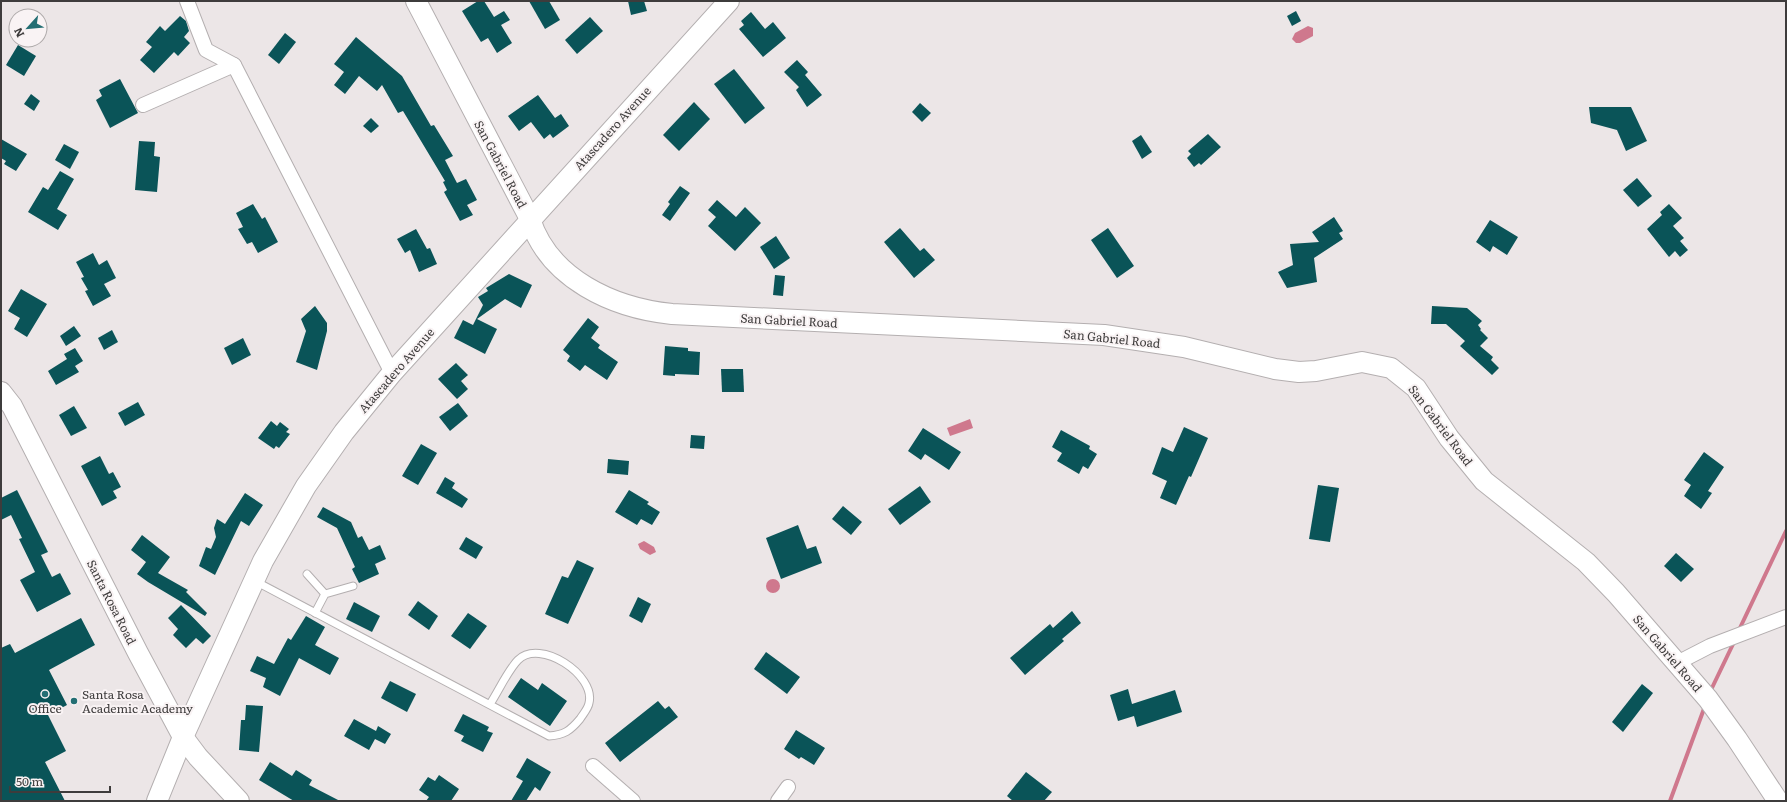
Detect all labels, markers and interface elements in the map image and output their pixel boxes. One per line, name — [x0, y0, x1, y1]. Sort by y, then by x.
north arrow — [8, 8, 48, 48]
text: N — [9, 25, 27, 41]
street label: Atascadero Avenue — [569, 82, 655, 174]
street label: San Gabriel Road — [470, 117, 532, 212]
street label: San Gabriel Road — [740, 308, 839, 332]
street label: Atascadero Avenue — [354, 323, 438, 417]
street label: San Gabriel Road — [1063, 324, 1162, 352]
street label: San Gabriel Road — [1405, 381, 1478, 470]
street label: Santa Rosa Road — [83, 556, 141, 648]
street label: San Gabriel Road — [1629, 610, 1707, 696]
place label: Santa Rosa Academic Academy — [82, 685, 193, 717]
marker: Office — [40, 689, 50, 699]
marker: Santa Rosa Academic Academy — [69, 696, 79, 706]
place label: Office — [28, 699, 62, 717]
scale bar — [10, 768, 110, 794]
text: 50 m — [16, 772, 43, 790]

